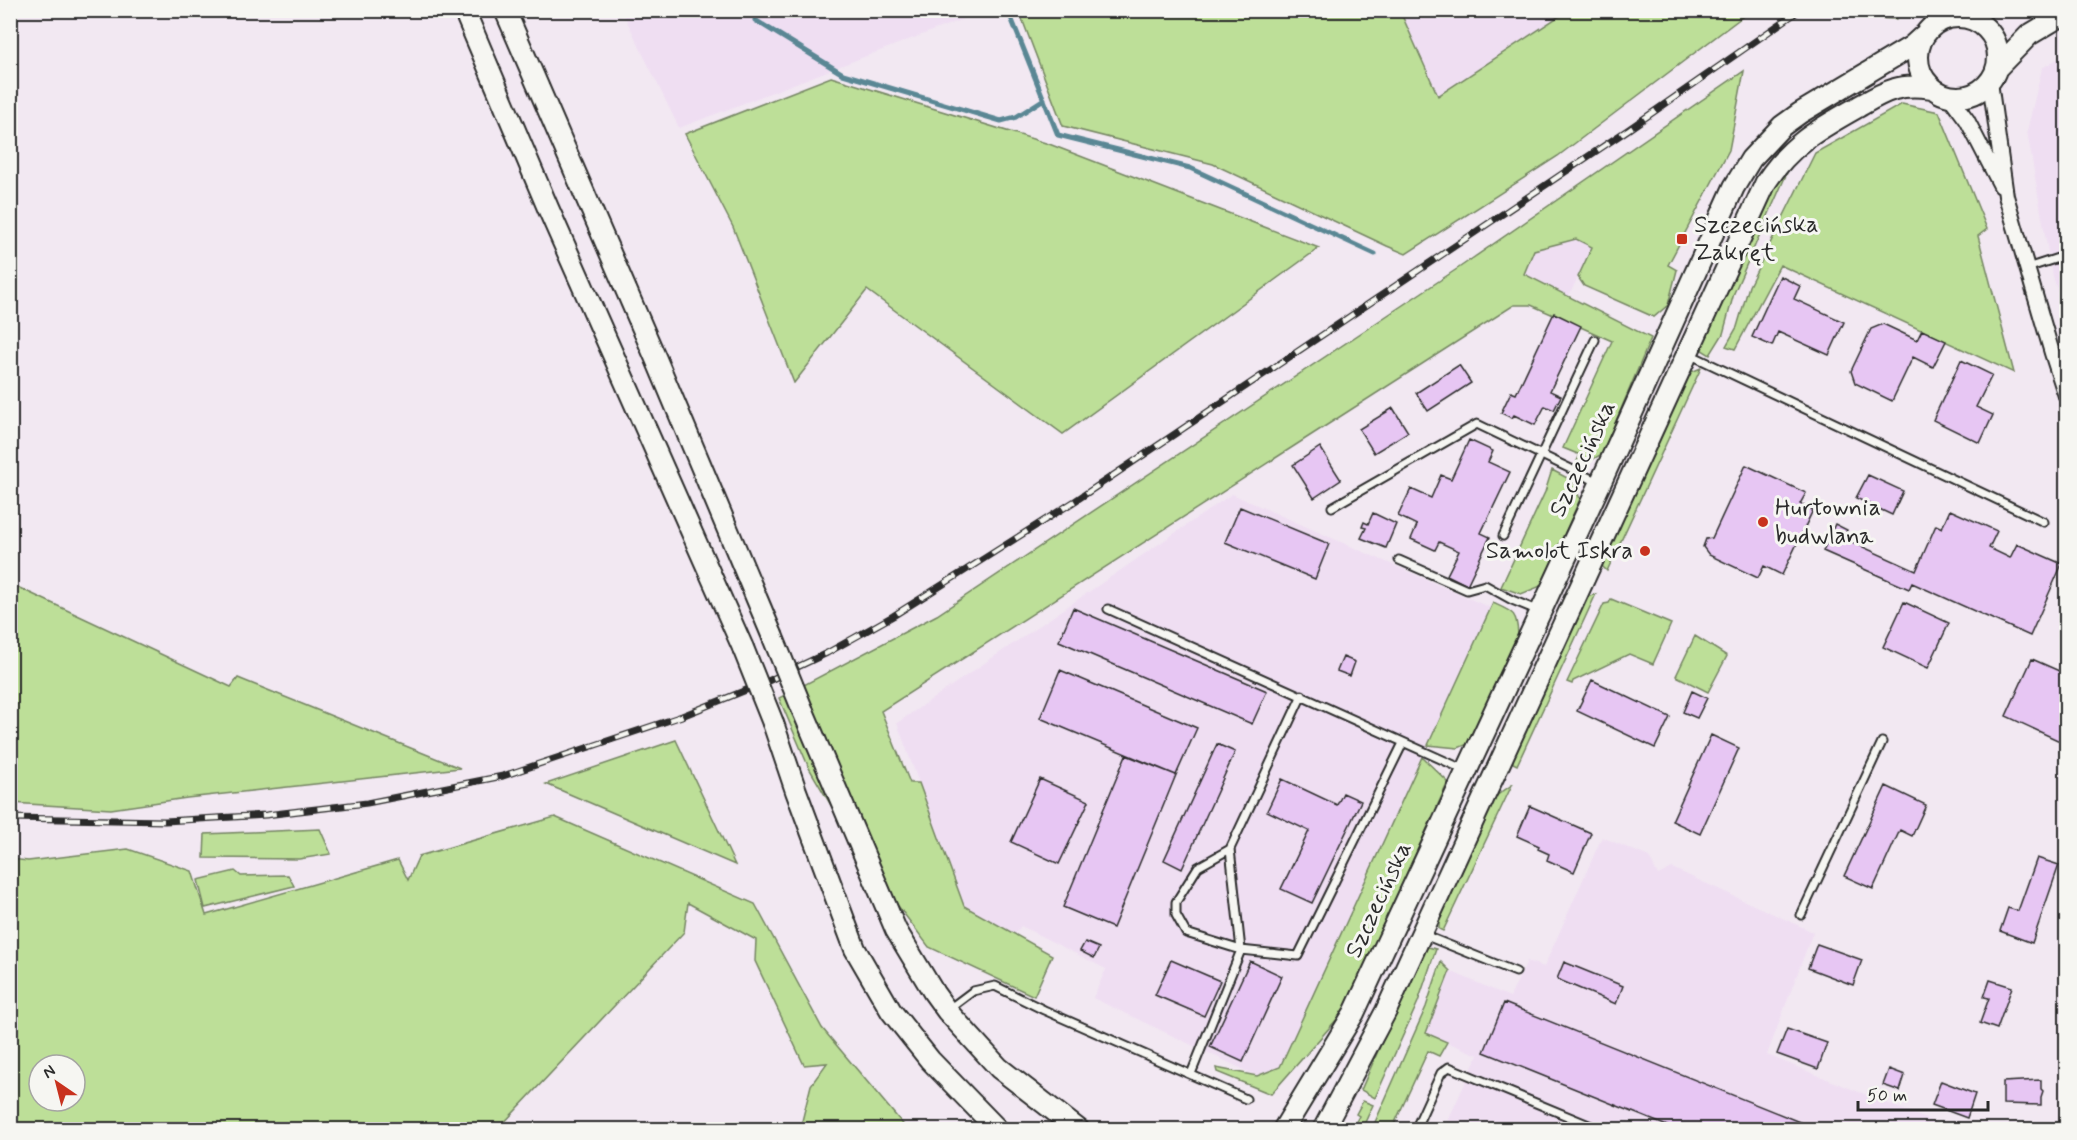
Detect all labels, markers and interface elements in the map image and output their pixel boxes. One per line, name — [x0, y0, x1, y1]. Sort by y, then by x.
place label: Szczecińska Zakręt — [1694, 210, 1819, 269]
marker: Szczecińska Zakręt — [1675, 232, 1689, 246]
street label: Szczecińska — [1543, 396, 1623, 522]
place label: Hurtownia budwlana — [1775, 493, 1881, 552]
marker: Hurtownia budwlana — [1756, 515, 1770, 529]
place label: Samolot Iskra — [1486, 536, 1633, 567]
marker: Samolot Iskra — [1638, 544, 1652, 558]
street label: Szczecińska — [1339, 837, 1419, 963]
north arrow — [27, 1053, 87, 1113]
text: N — [39, 1060, 60, 1084]
scale bar — [1858, 1074, 1988, 1112]
text: 50 m — [1867, 1084, 1907, 1108]

